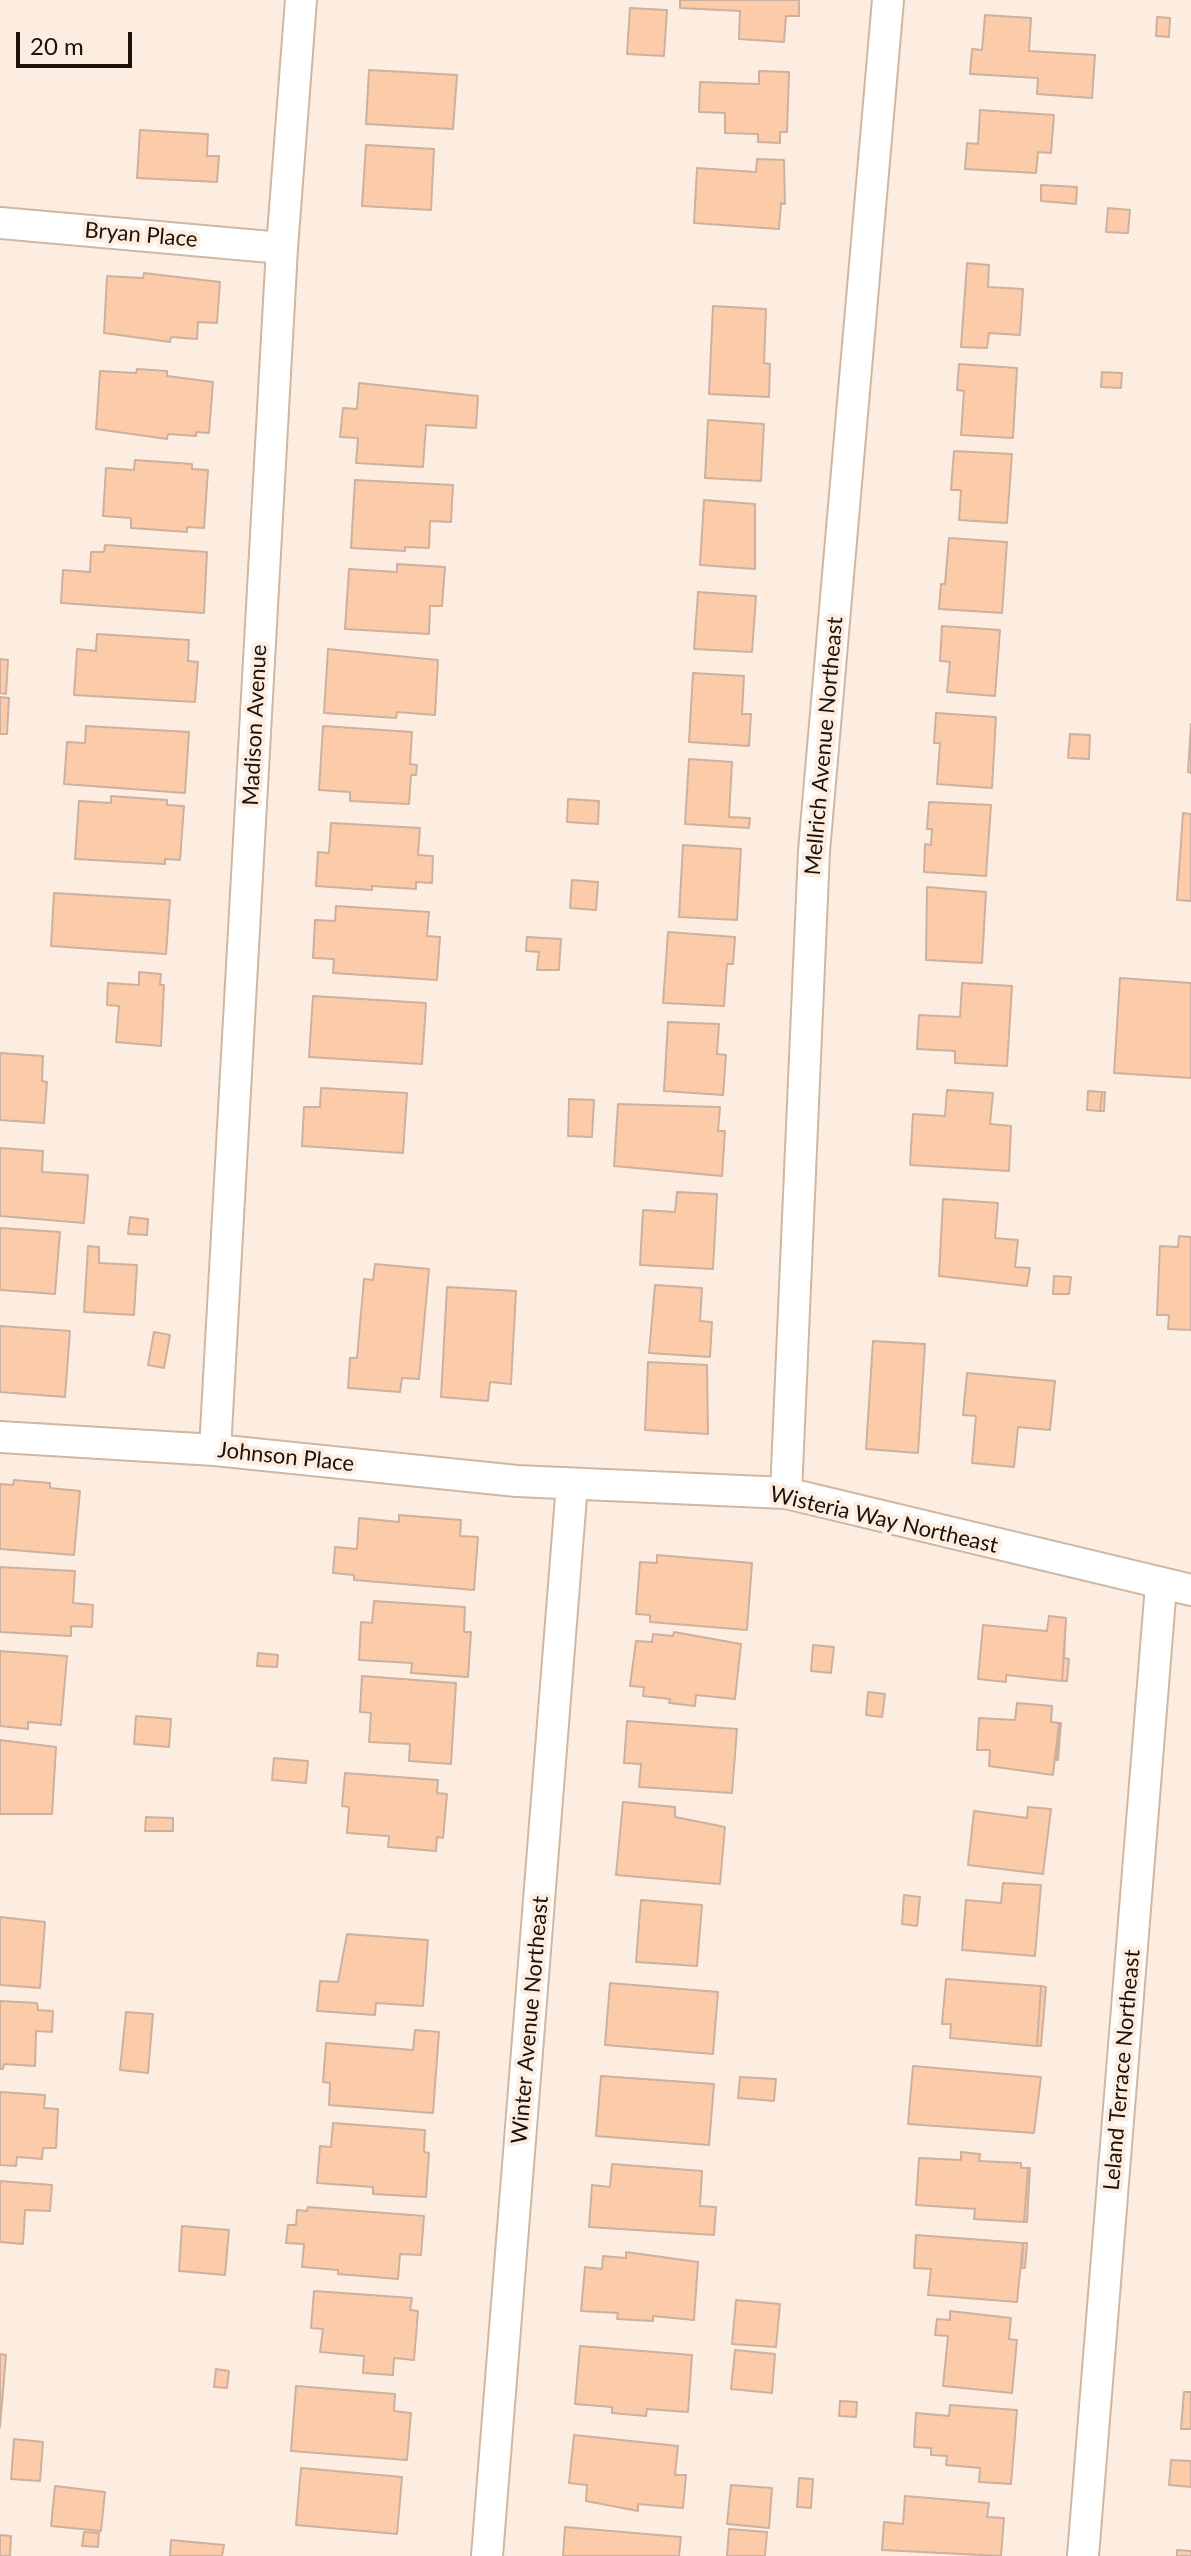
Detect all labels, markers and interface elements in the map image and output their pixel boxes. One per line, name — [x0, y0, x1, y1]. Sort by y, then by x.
scale bar — [20, 16, 136, 66]
text: 20 m — [30, 31, 84, 60]
street label: Bryan Place — [83, 217, 199, 253]
street label: Mellrich Avenue Northeast — [800, 616, 848, 876]
street label: Madison Avenue — [238, 644, 272, 806]
street label: Johnson Place — [216, 1437, 356, 1477]
street label: Wisteria Way Northeast — [767, 1481, 1001, 1559]
street label: Winter Avenue Northeast — [506, 1895, 554, 2145]
street label: Leland Terrace Northeast — [1098, 1948, 1146, 2192]

